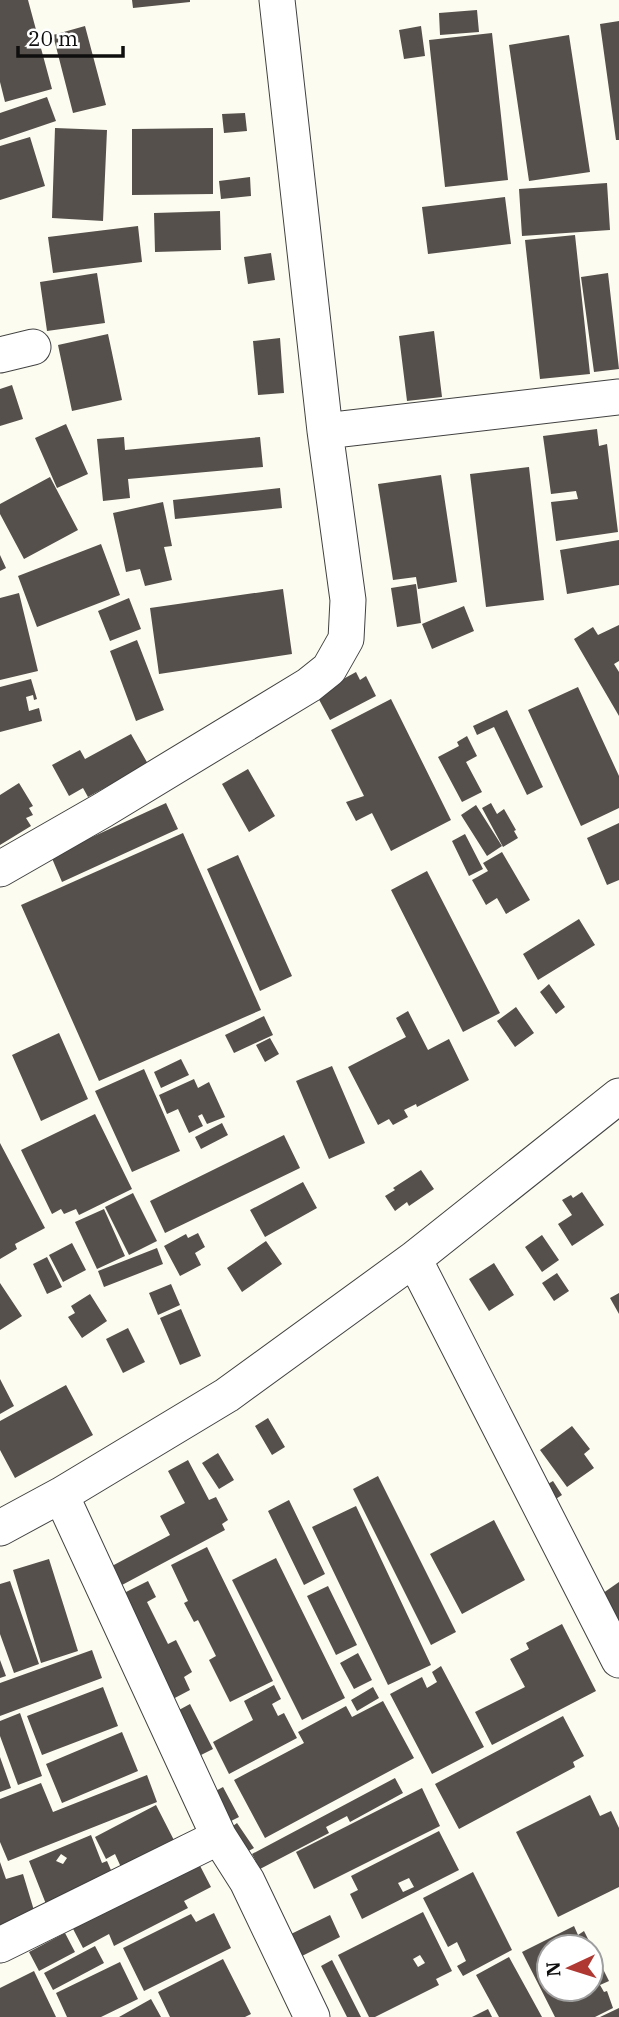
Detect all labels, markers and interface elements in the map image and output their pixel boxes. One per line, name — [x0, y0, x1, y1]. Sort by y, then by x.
scale bar — [18, 14, 122, 58]
text: 20 m — [28, 24, 78, 52]
north arrow — [535, 1933, 605, 2003]
text: N — [541, 1961, 566, 1978]

